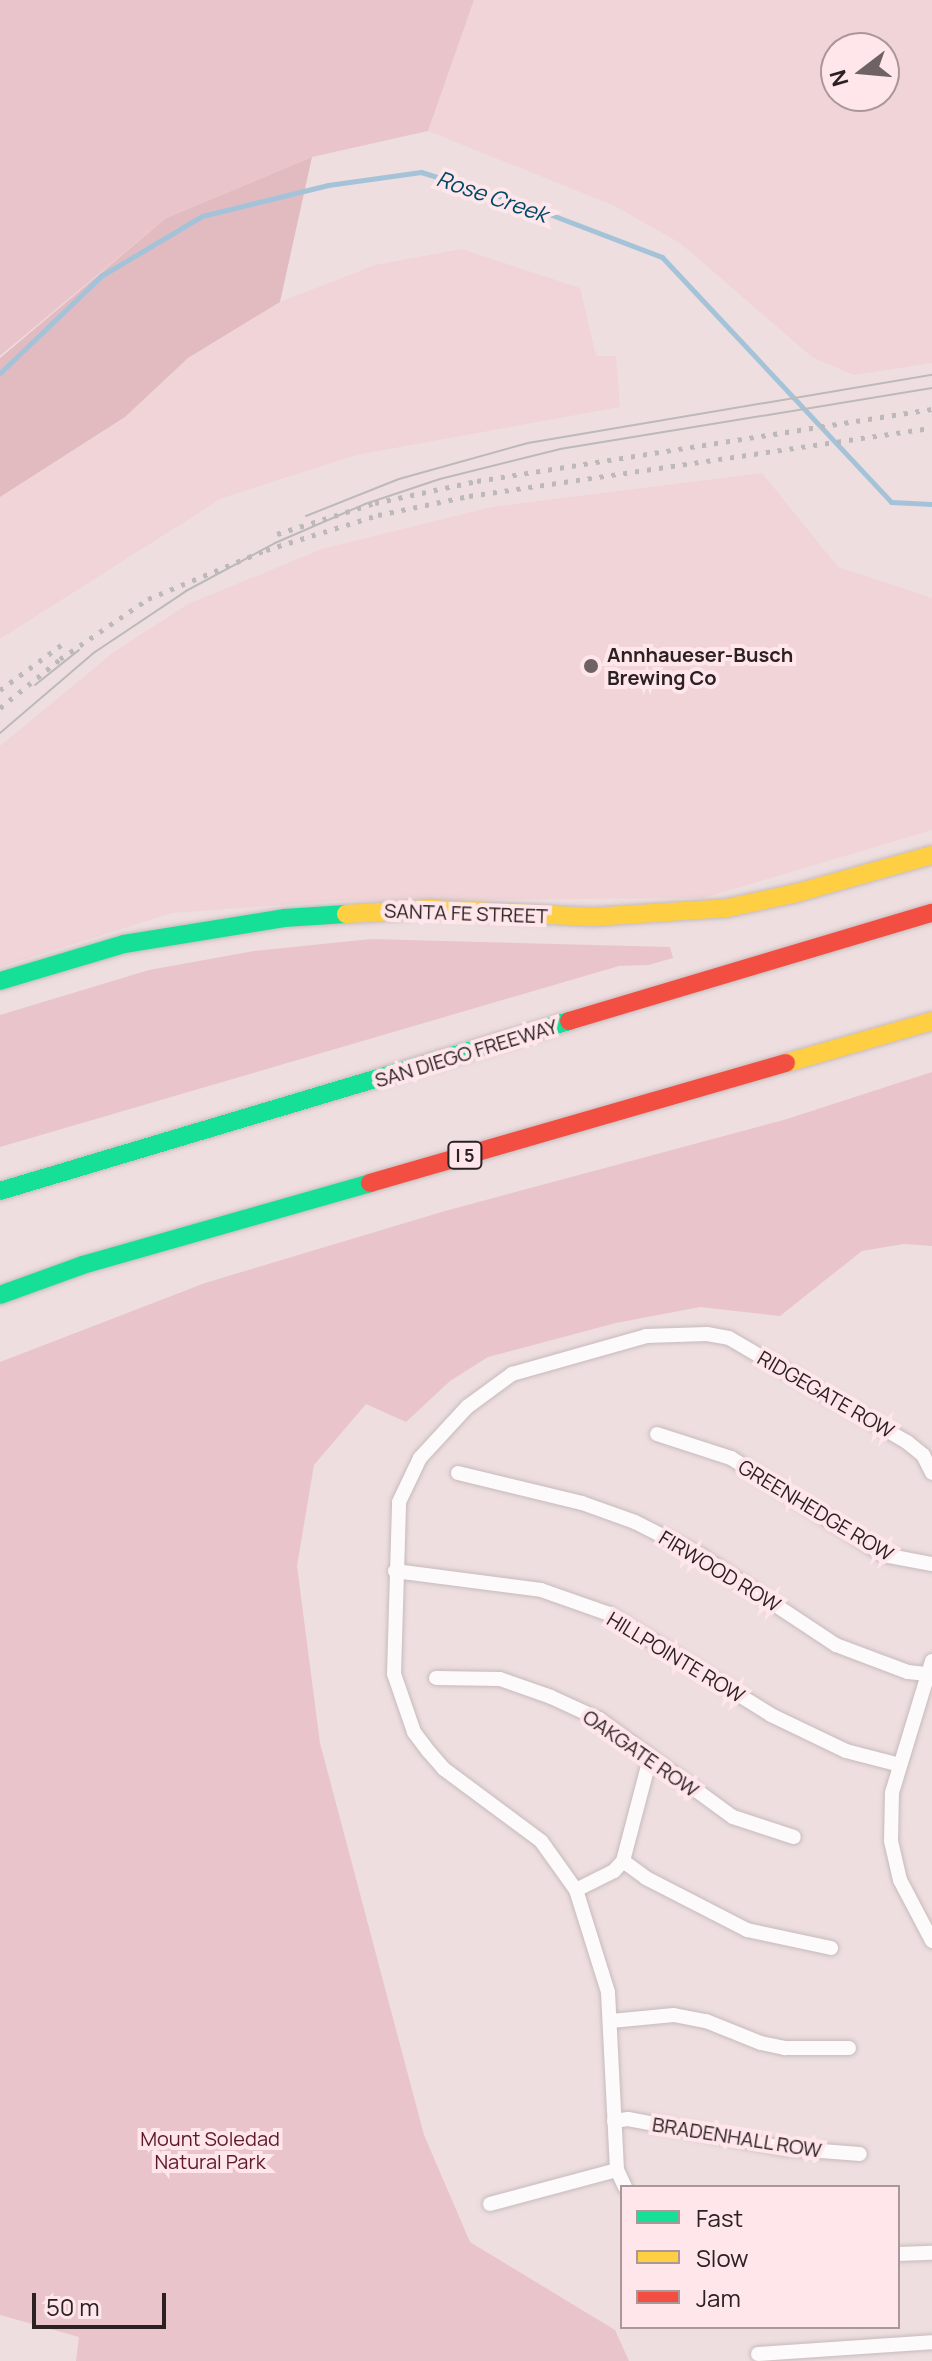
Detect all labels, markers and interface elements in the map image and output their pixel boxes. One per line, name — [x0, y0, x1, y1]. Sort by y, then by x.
north arrow — [820, 32, 900, 112]
text: N — [822, 66, 855, 90]
water label: Rose Creek — [433, 166, 551, 228]
place label: Annhaueser-Busch Brewing Co — [607, 642, 793, 689]
marker: Annhaueser-Busch Brewing Co — [582, 657, 600, 675]
street label: SANTA FE STREET — [384, 898, 548, 928]
street label: SAN DIEGO FREEWAY — [372, 1014, 560, 1092]
road number: I 5 — [447, 1141, 483, 1169]
street label: RIDGEGATE ROW — [754, 1345, 898, 1443]
street label: GREENHEDGE ROW — [734, 1454, 898, 1566]
street label: FIRWOOD ROW — [655, 1525, 785, 1617]
street label: HILLPOINTE ROW — [603, 1606, 749, 1708]
street label: OAKGATE ROW — [579, 1704, 703, 1802]
street label: BRADENHALL ROW — [650, 2112, 824, 2162]
park label: Mount Soledad Natural Park — [140, 2126, 280, 2173]
legend — [620, 2185, 900, 2329]
text: Fast — [696, 2201, 743, 2234]
text: Slow — [696, 2241, 749, 2274]
scale bar — [36, 2277, 170, 2327]
text: Jam — [696, 2281, 741, 2314]
text: 50 m — [46, 2290, 100, 2323]

